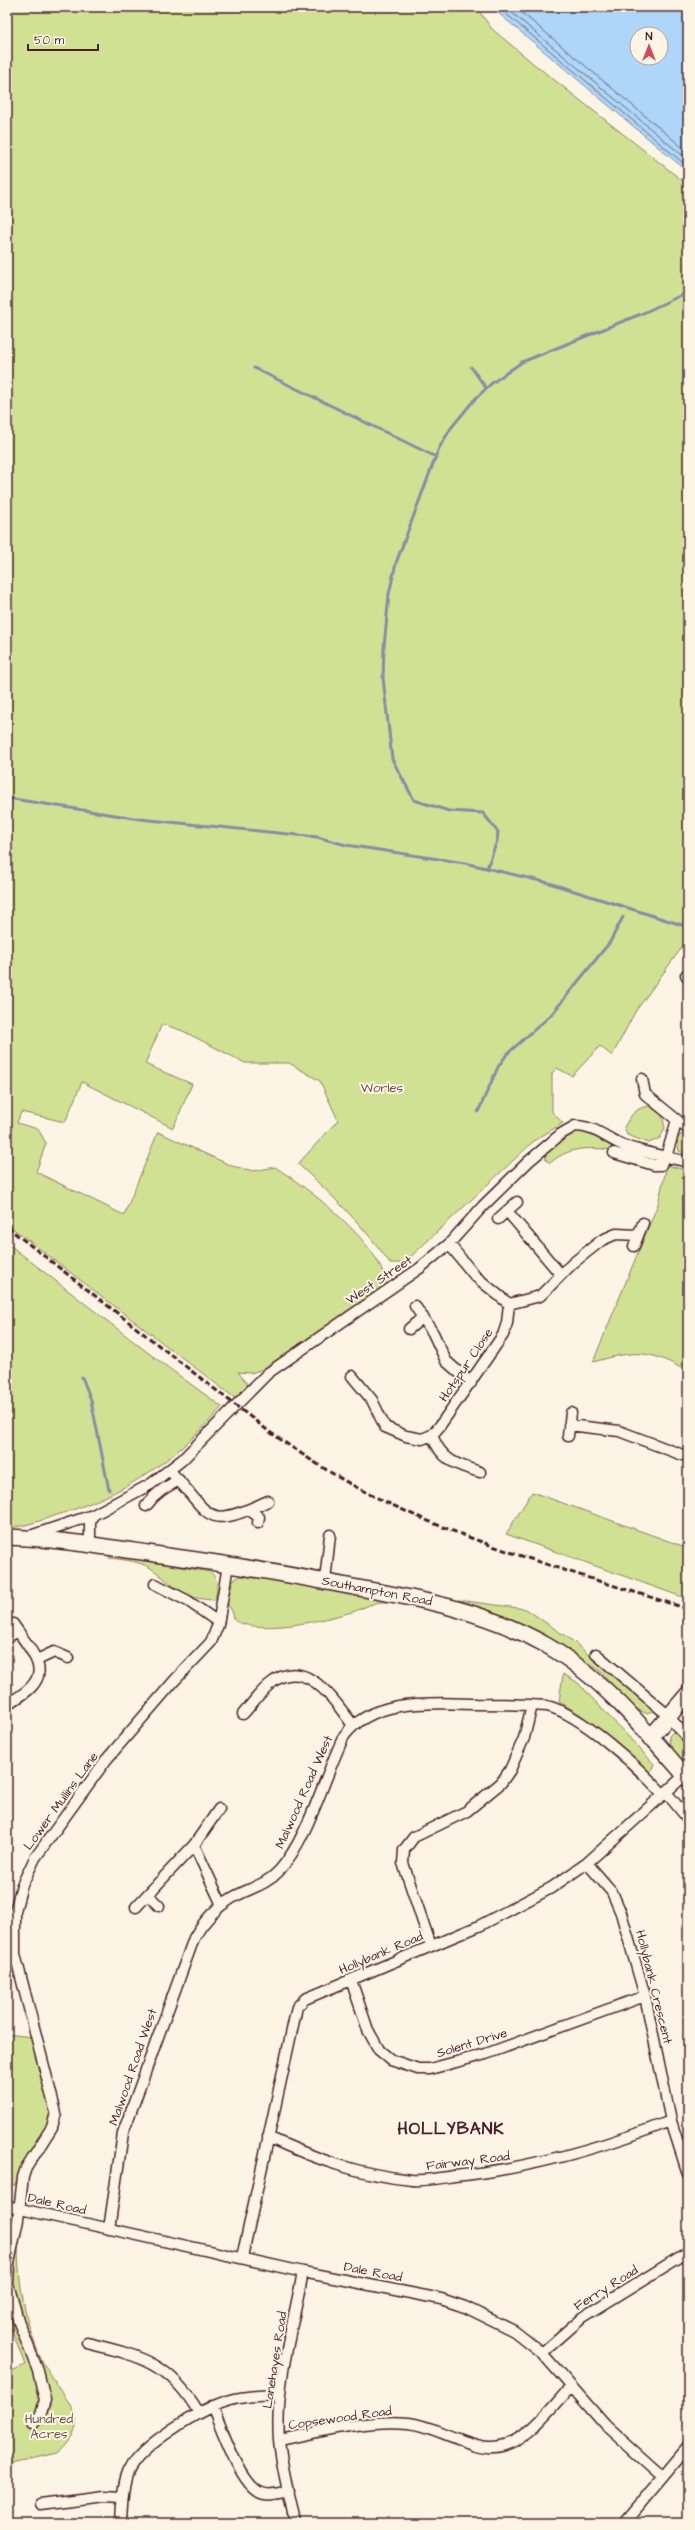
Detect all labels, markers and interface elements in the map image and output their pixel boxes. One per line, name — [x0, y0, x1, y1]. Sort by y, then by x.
scale bar — [28, 26, 98, 52]
north arrow — [629, 26, 669, 66]
text: N — [646, 29, 653, 44]
text: 50 m — [34, 32, 65, 49]
park label: Worles — [361, 1079, 404, 1097]
street label: West Street — [342, 1251, 416, 1309]
street label: Hotspur Close — [435, 1325, 497, 1405]
street label: Southampton Road — [320, 1571, 434, 1611]
street label: Malwood Road West — [271, 1732, 337, 1852]
street label: Lower Mullins Lane — [19, 1748, 103, 1854]
street label: Hollybank Road — [336, 1927, 427, 1980]
street label: Hollybank Crescent — [630, 1928, 677, 2047]
street label: Malwood Road West — [105, 2005, 162, 2128]
street label: Solent Drive — [434, 2024, 510, 2062]
district label: HOLLYBANK — [397, 2117, 505, 2141]
street label: Fairway Road — [425, 2147, 511, 2176]
street label: Dale Road — [26, 2189, 88, 2220]
street label: Dale Road — [342, 2258, 404, 2287]
street label: Ferry Road — [570, 2261, 642, 2316]
street label: Lanehayes Road — [258, 2310, 293, 2410]
street label: Copsewood Road — [287, 2402, 393, 2434]
park label: Hundred Acres — [25, 2410, 74, 2443]

